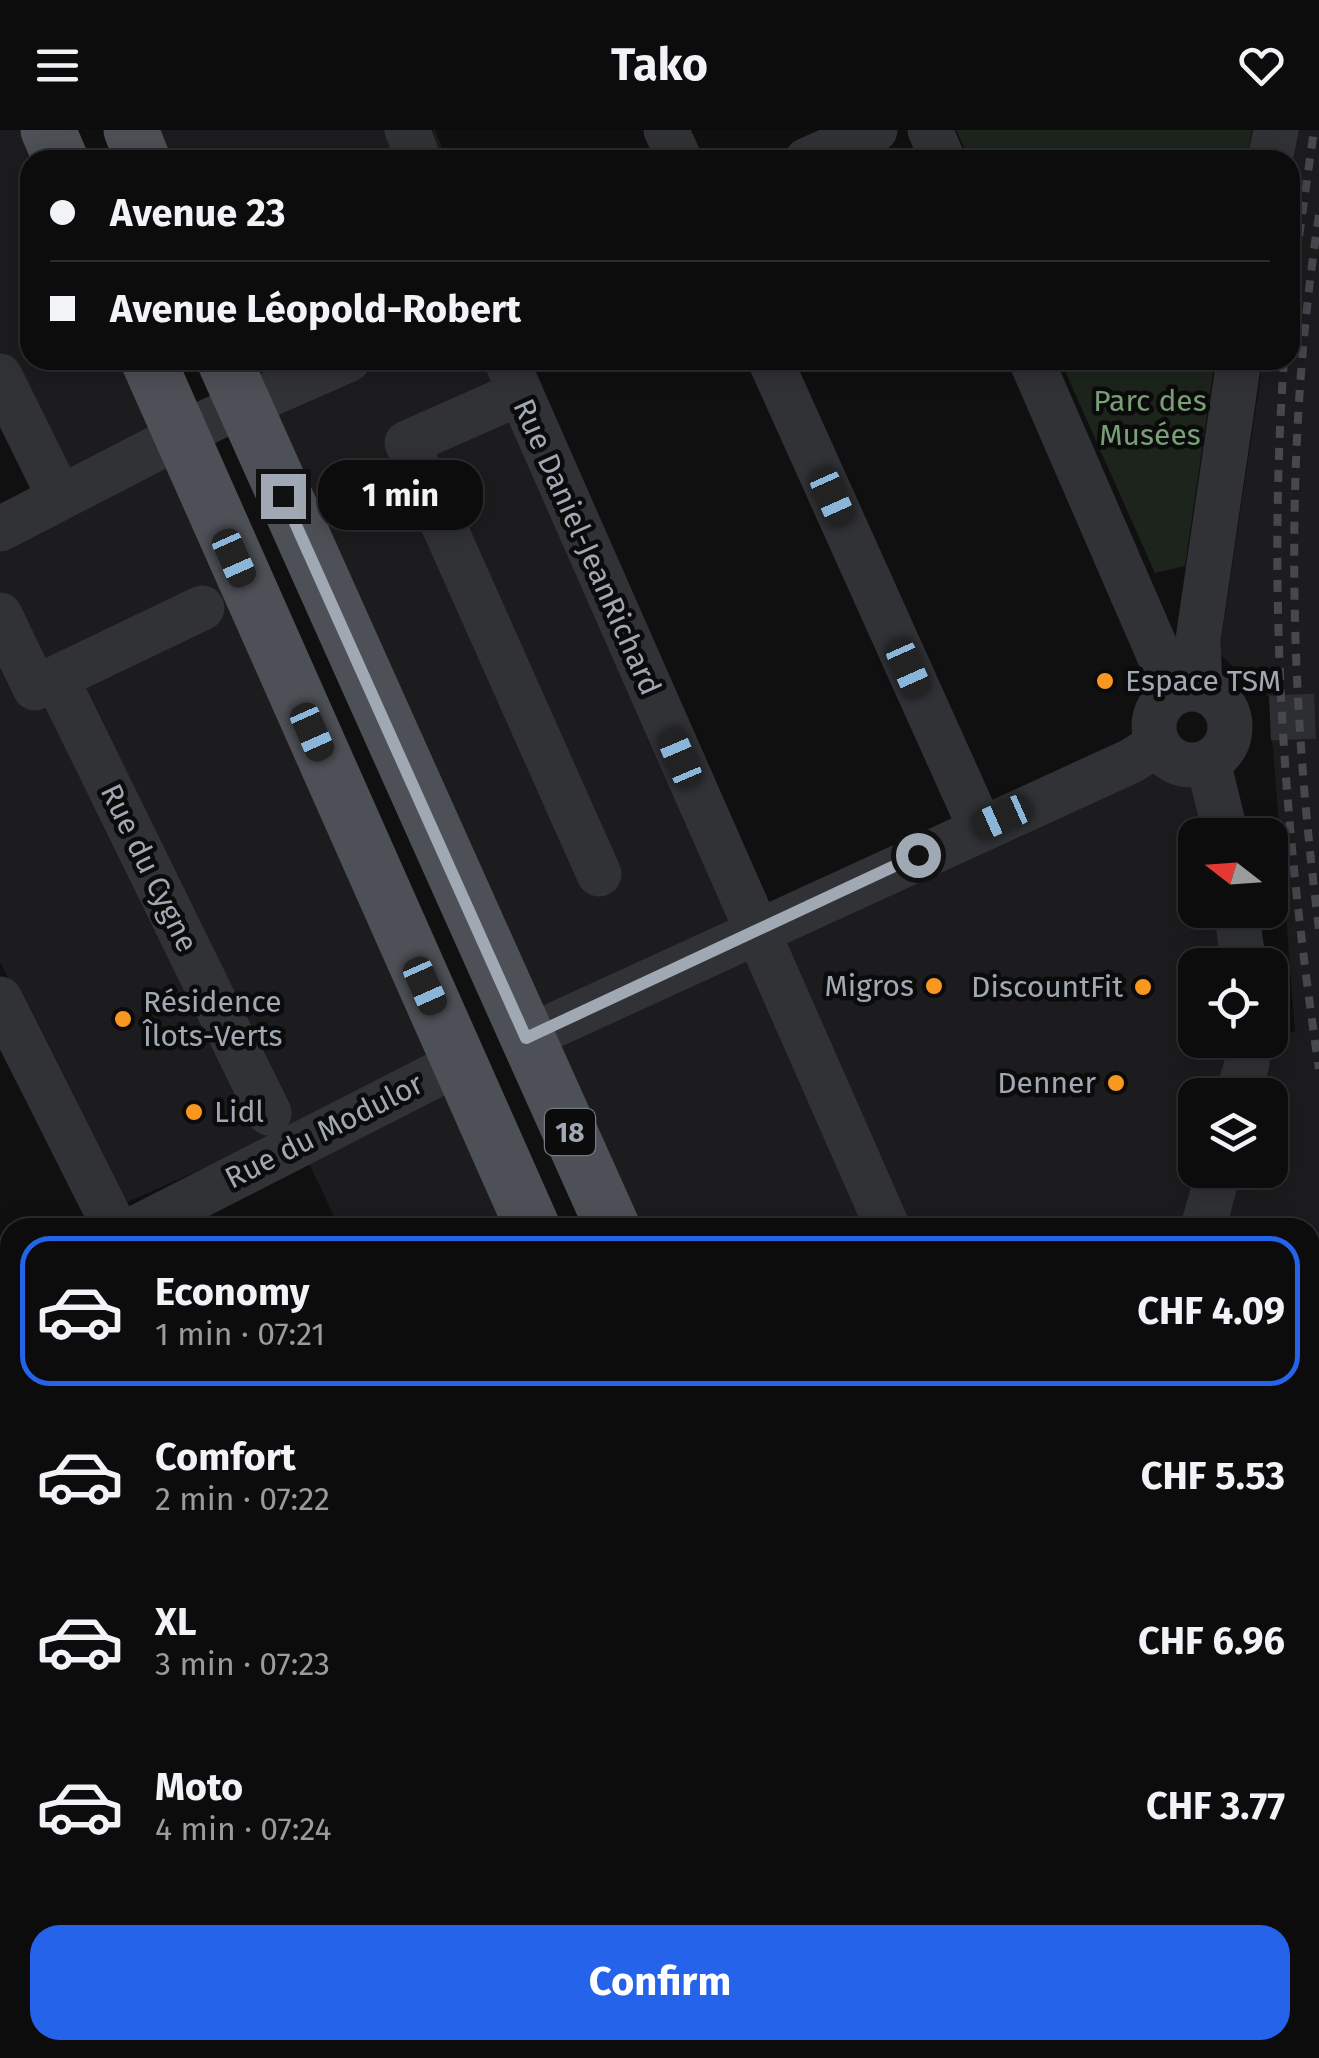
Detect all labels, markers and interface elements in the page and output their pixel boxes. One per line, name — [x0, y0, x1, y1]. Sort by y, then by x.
icon: menu — [30, 38, 85, 93]
text: Tako — [611, 38, 708, 92]
icon: heart — [1234, 38, 1289, 93]
text: Avenue 23 — [110, 190, 285, 236]
text: Avenue Léopold-Robert — [110, 286, 521, 332]
park label: Parc des Musées — [1093, 383, 1207, 453]
street label: Rue Daniel-JeanRichard — [505, 393, 669, 701]
callout: 1 min — [318, 461, 483, 531]
car — [806, 463, 858, 531]
route end — [261, 474, 306, 519]
text: 1 min — [362, 476, 439, 514]
car — [208, 524, 260, 592]
car — [882, 634, 934, 702]
place label: Espace TSM — [1125, 663, 1281, 699]
marker: Espace TSM — [1094, 670, 1116, 692]
car — [286, 698, 338, 766]
car — [654, 725, 706, 791]
street label: Rue du Cygne — [93, 778, 205, 958]
car — [968, 791, 1036, 843]
north arrow — [1178, 818, 1288, 928]
map controls — [1178, 818, 1288, 1188]
route start — [896, 833, 941, 878]
button: locate — [1178, 948, 1288, 1058]
car — [399, 952, 451, 1020]
place label: Migros — [824, 968, 914, 1004]
place label: DiscountFit — [971, 969, 1123, 1005]
marker: Migros — [923, 975, 945, 997]
marker: DiscountFit — [1132, 976, 1154, 998]
place label: Résidence Îlots-Verts — [142, 984, 283, 1054]
marker: Résidence Îlots-Verts — [112, 1008, 134, 1030]
street label: Rue du Modulor — [219, 1065, 429, 1196]
place label: Denner — [997, 1065, 1096, 1101]
marker: Denner — [1105, 1072, 1127, 1094]
button: layers — [1178, 1078, 1288, 1188]
place label: Lidl — [214, 1094, 264, 1130]
marker: Lidl — [183, 1101, 205, 1123]
road number: 18 — [545, 1109, 595, 1155]
icon: car — [35, 1266, 125, 1356]
text: Economy — [155, 1269, 310, 1315]
text: CHF 4.09 — [1137, 1288, 1285, 1334]
text: 1 min · 07:21 — [155, 1315, 325, 1353]
icon: car — [35, 1431, 125, 1521]
text: Comfort — [155, 1434, 296, 1480]
text: CHF 5.53 — [1141, 1453, 1285, 1499]
text: 2 min · 07:22 — [155, 1480, 330, 1518]
icon: car — [35, 1596, 125, 1686]
text: XL — [155, 1599, 197, 1645]
text: CHF 6.96 — [1138, 1618, 1285, 1664]
text: 3 min · 07:23 — [155, 1645, 330, 1683]
icon: car — [35, 1761, 125, 1851]
text: Moto — [155, 1764, 243, 1810]
text: CHF 3.77 — [1146, 1783, 1285, 1829]
text: 4 min · 07:24 — [155, 1810, 331, 1848]
button: Confirm — [30, 1925, 1290, 2040]

